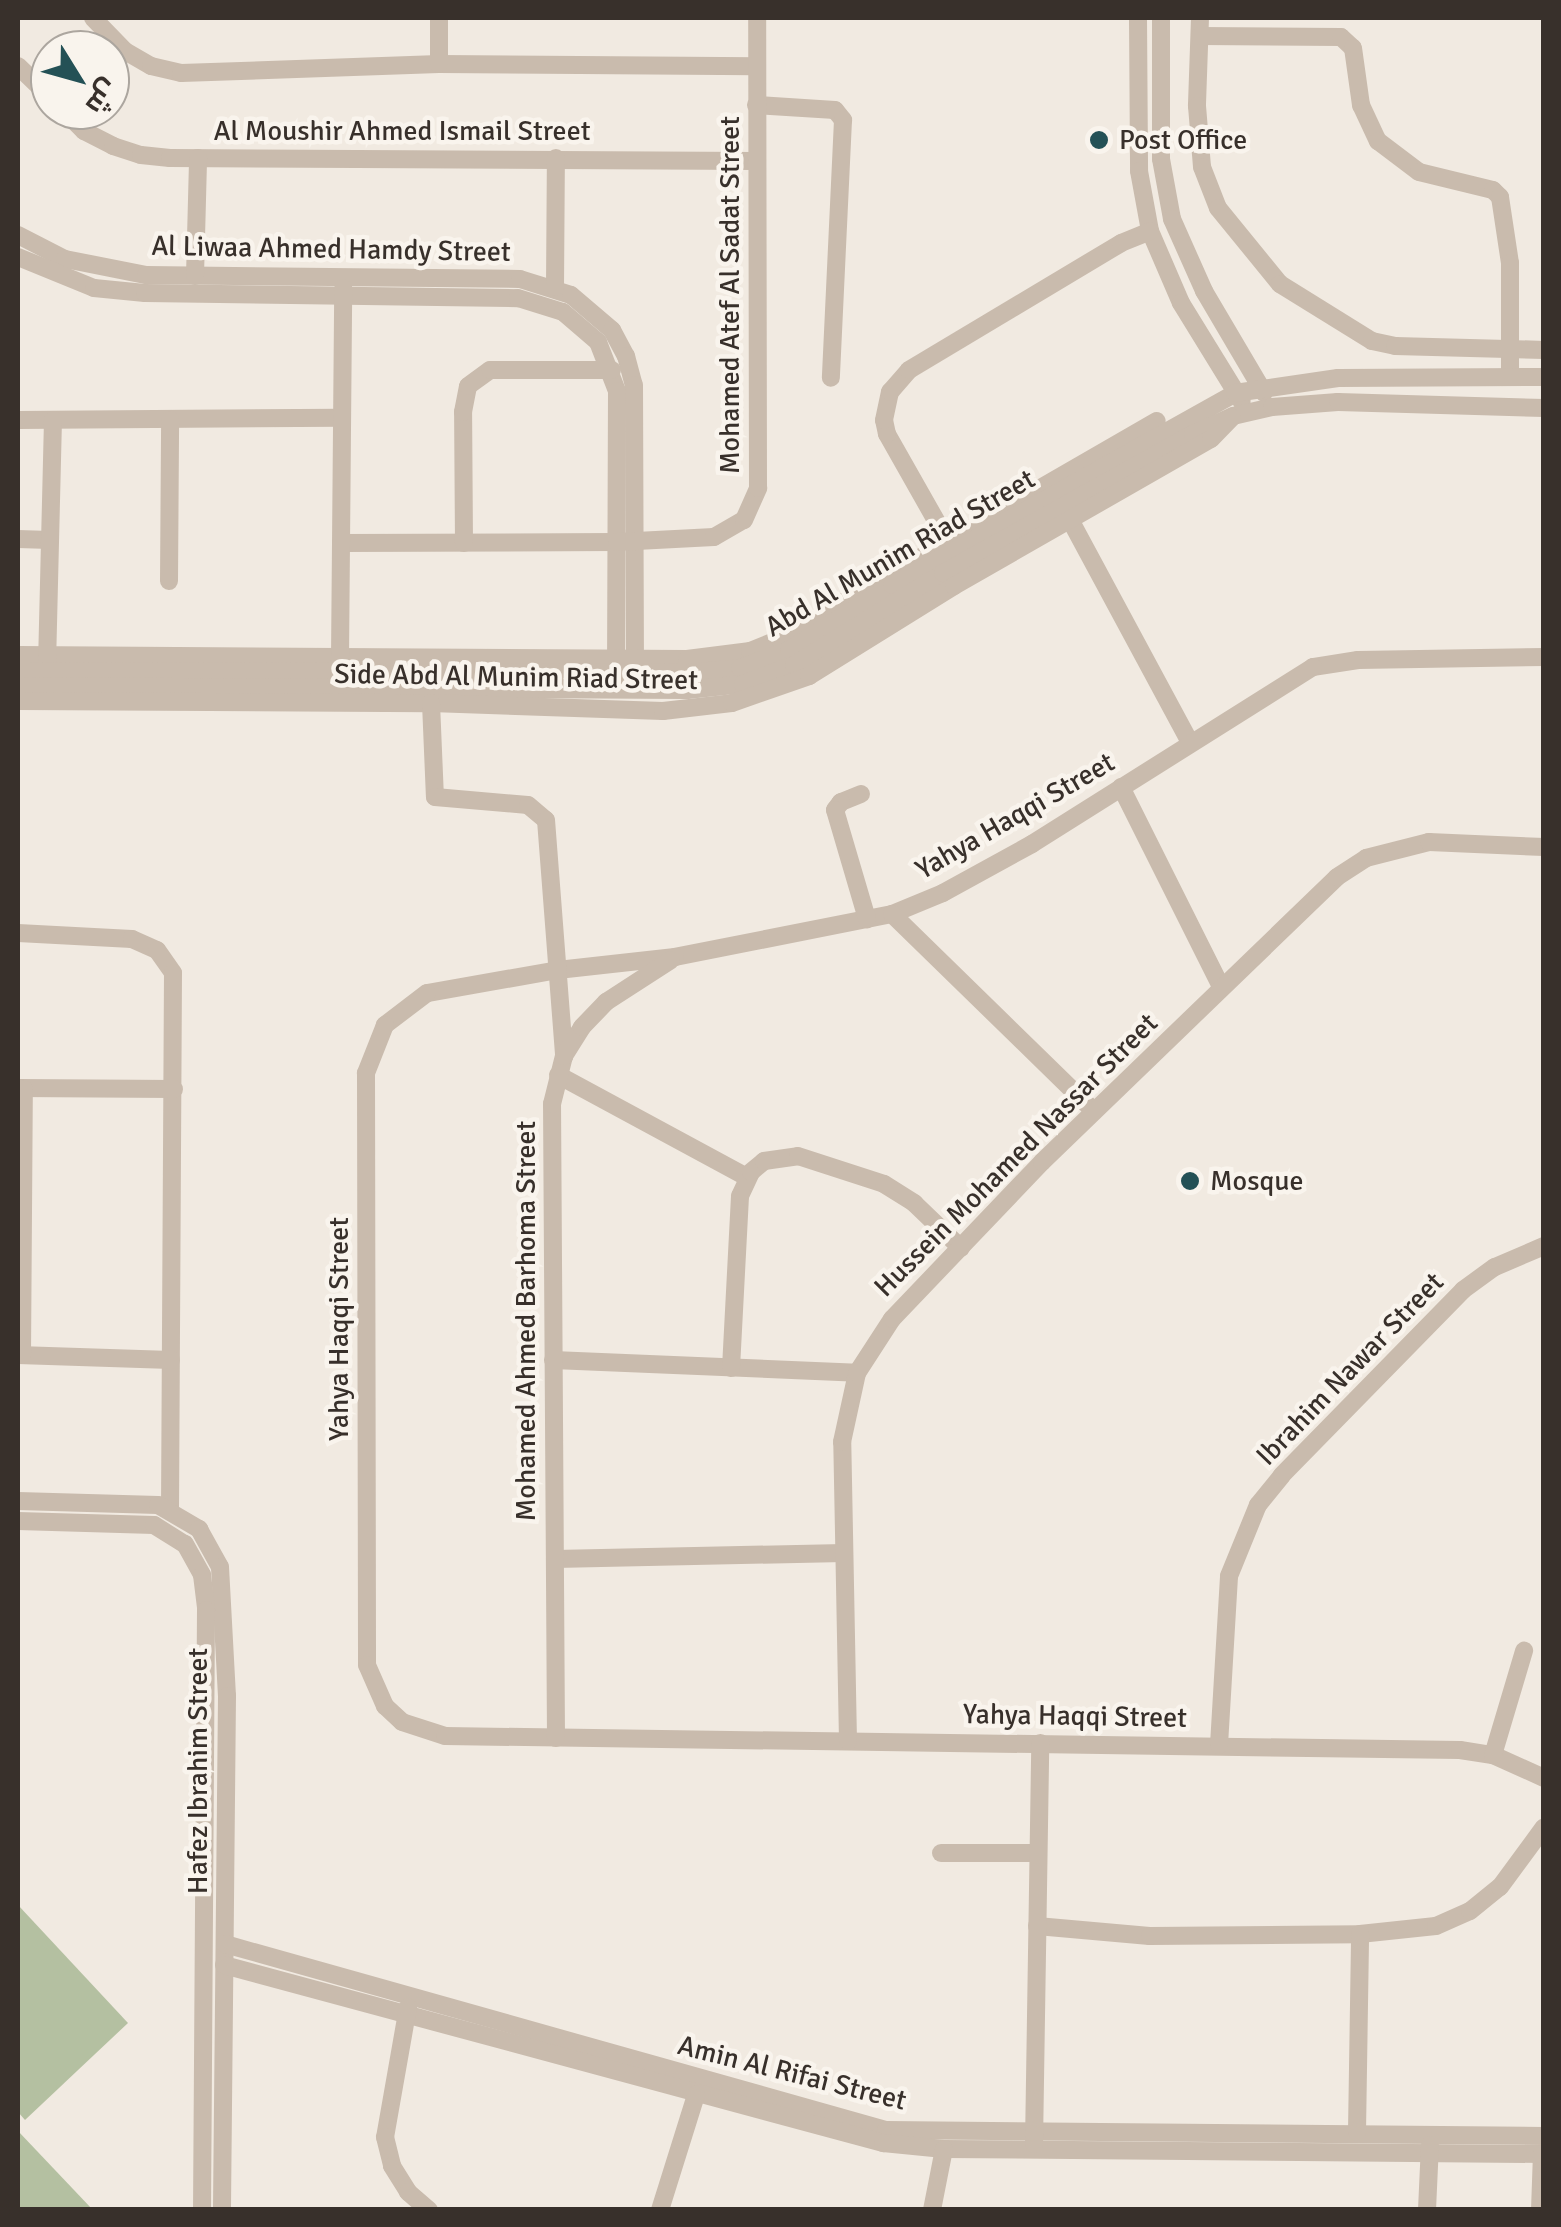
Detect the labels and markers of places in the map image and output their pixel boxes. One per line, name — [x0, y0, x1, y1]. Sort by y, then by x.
place label: Post Office — [1119, 123, 1247, 157]
marker: Post Office — [1088, 129, 1110, 151]
place label: Mosque — [1210, 1164, 1303, 1198]
marker: Mosque — [1179, 1170, 1201, 1192]

